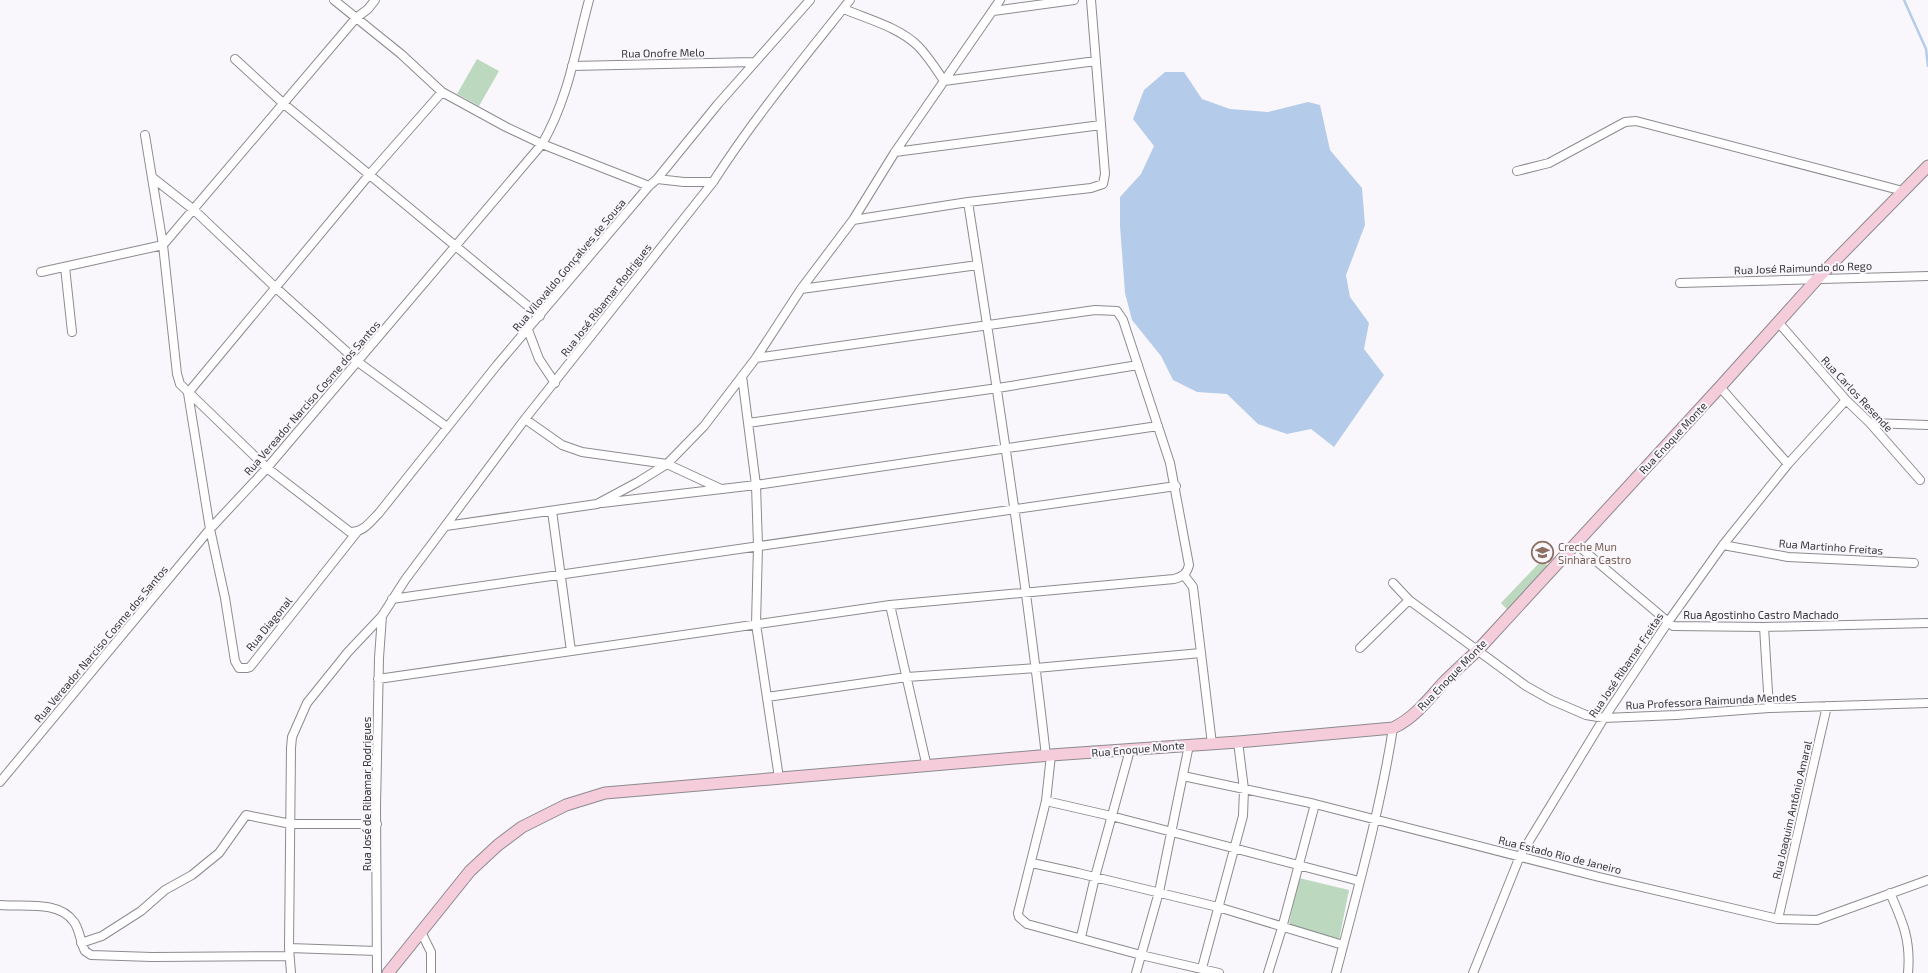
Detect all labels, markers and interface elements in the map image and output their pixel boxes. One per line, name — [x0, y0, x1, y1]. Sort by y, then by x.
street label: Rua Onofre Melo — [621, 45, 705, 60]
street label: Rua Vilovaldo Gonçalves de Sousa — [509, 196, 629, 334]
street label: Rua José Ribamar Rodrigues — [557, 240, 654, 359]
street label: Rua José Raimundo do Rego — [1734, 259, 1872, 276]
street label: Rua Vereador Narciso Cosme dos Santos — [241, 317, 383, 478]
street label: Rua Carlos Resende — [1819, 353, 1896, 434]
street label: Rua Enoque Monte — [1636, 399, 1709, 476]
street label: Rua Martinho Freitas — [1778, 536, 1884, 557]
school or university icon: Creche Mun Sinhara Castro — [1529, 540, 1555, 566]
place label: Creche Mun Sinhara Castro — [1558, 540, 1631, 566]
street label: Rua Vereador Narciso Cosme dos Santos — [31, 562, 170, 725]
street label: Rua Diagonal — [243, 594, 295, 653]
street label: Rua Agostinho Castro Machado — [1683, 608, 1839, 621]
street label: Rua José Ribamar Freitas — [1586, 609, 1666, 720]
street label: Rua Enoque Monte — [1414, 636, 1489, 713]
street label: Rua Professora Raimunda Mendes — [1625, 690, 1797, 711]
street label: Rua José de Ribamar Rodrigues — [360, 716, 373, 871]
street label: Rua Enoque Monte — [1091, 738, 1185, 759]
street label: Rua Joaquim Antônio Amaral — [1769, 739, 1814, 880]
street label: Rua Estado Rio de Janeiro — [1497, 833, 1623, 876]

